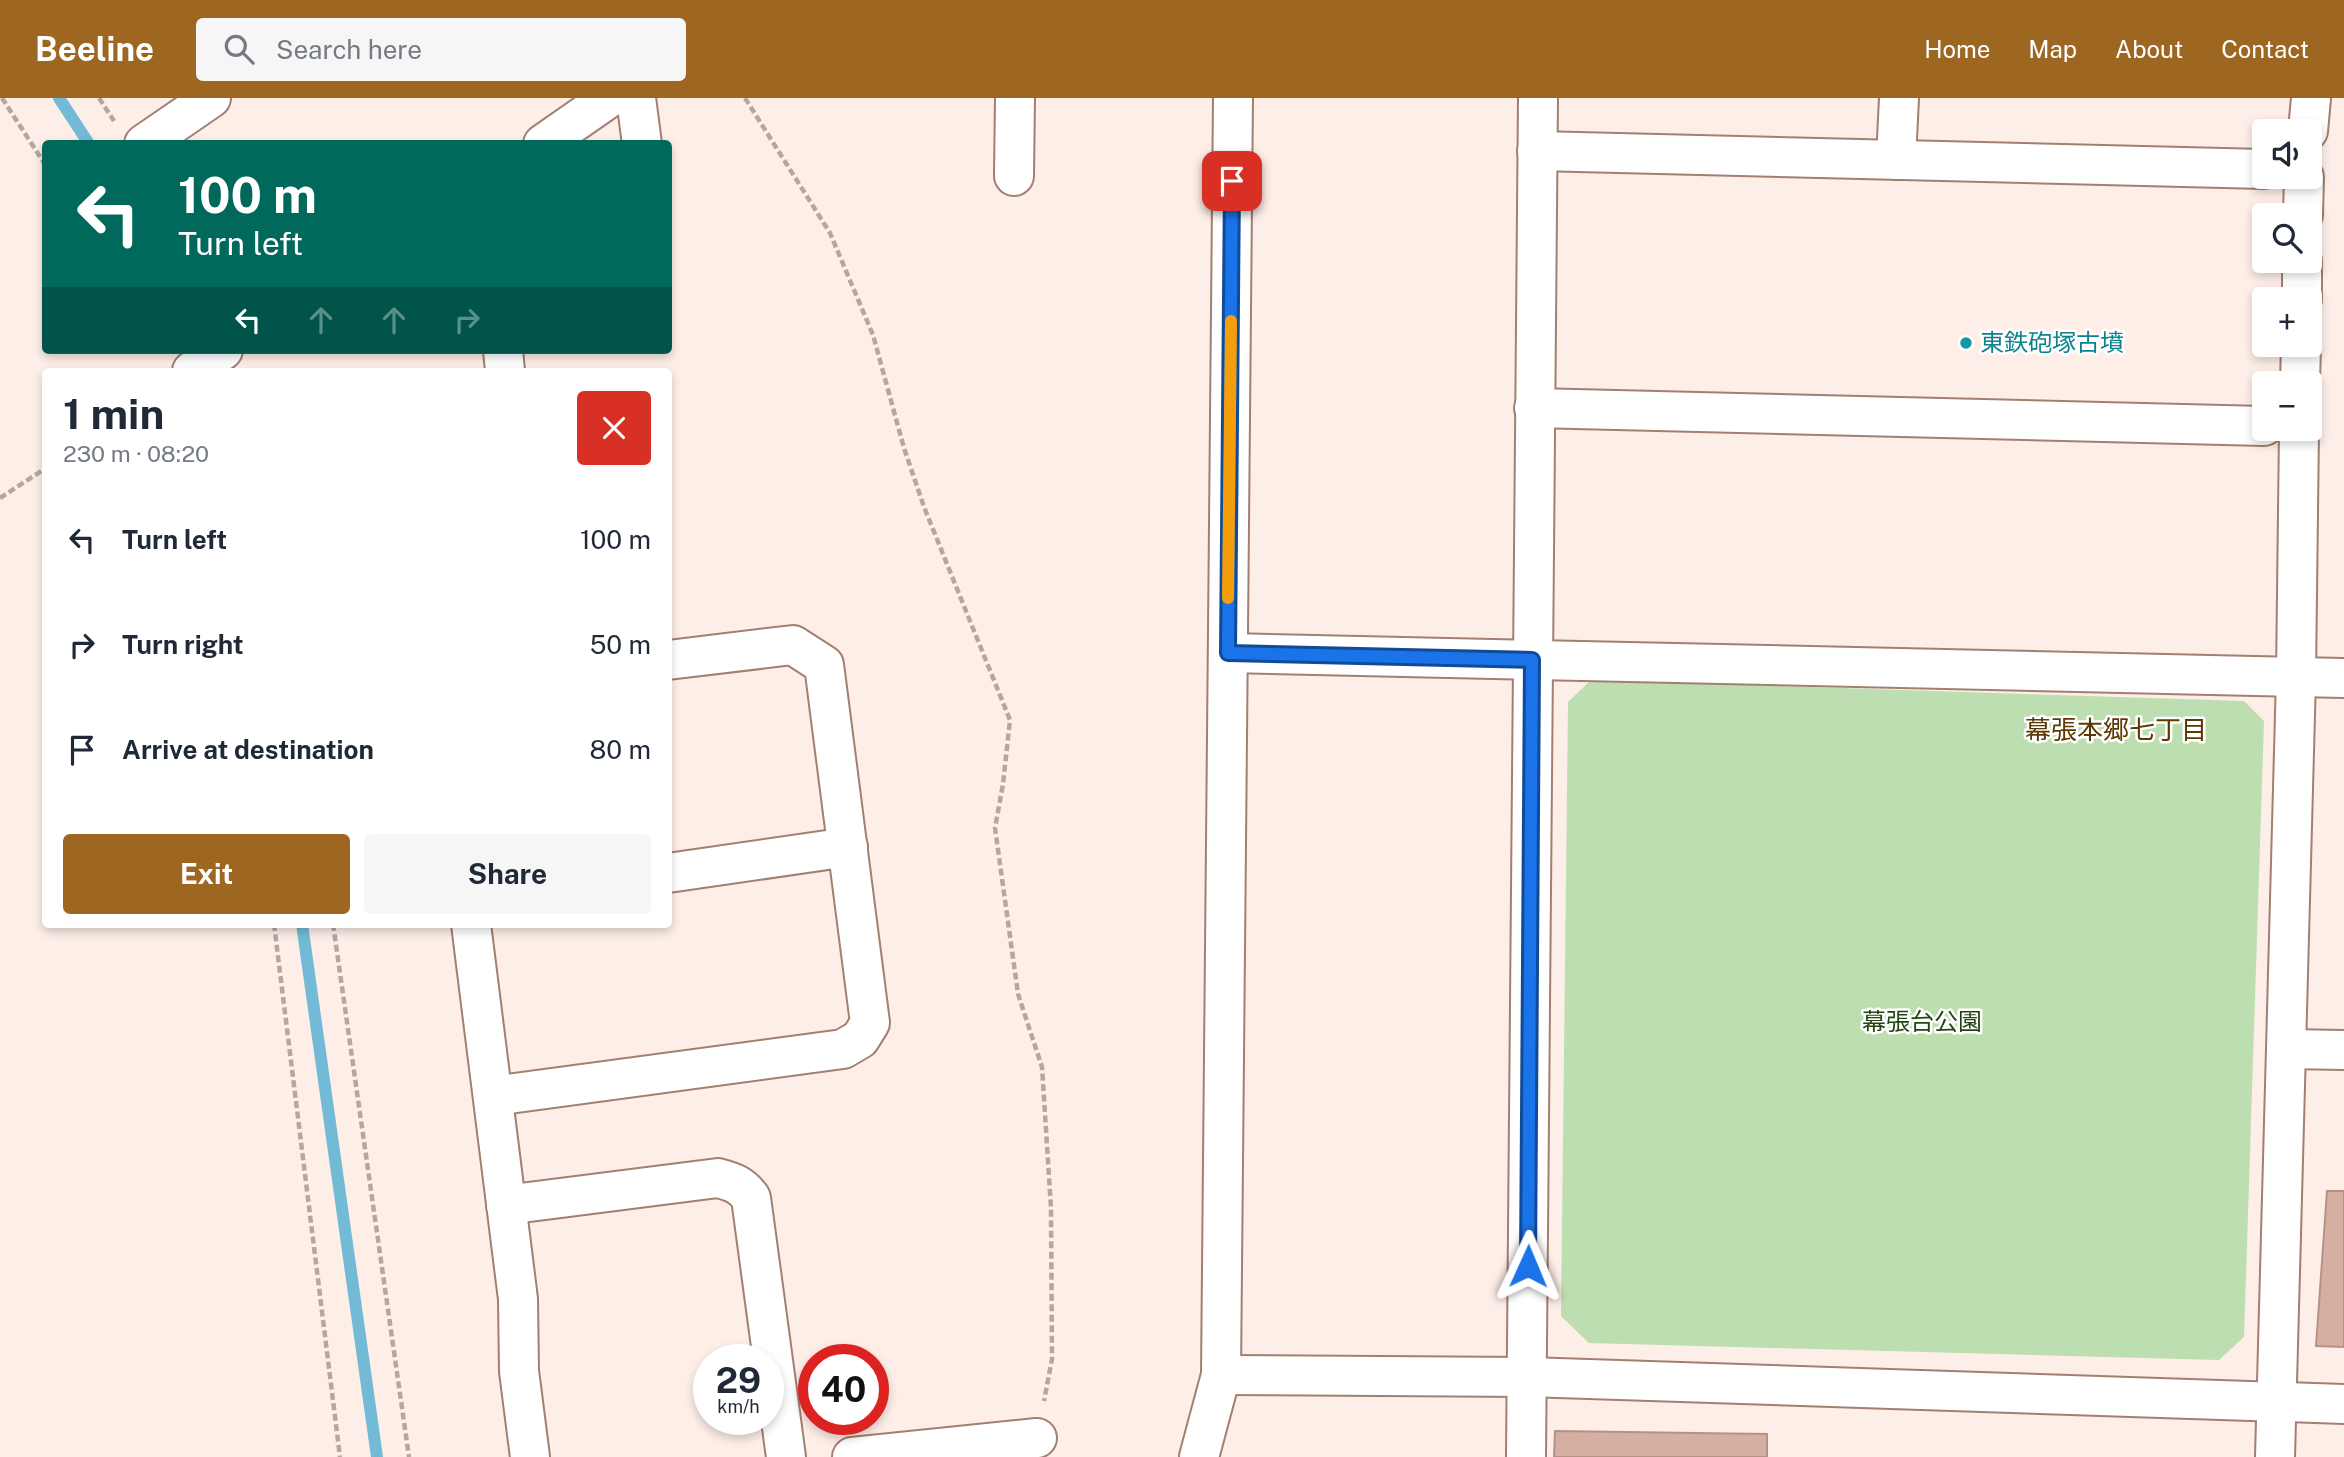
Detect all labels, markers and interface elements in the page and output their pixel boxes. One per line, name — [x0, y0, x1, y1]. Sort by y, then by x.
search box — [196, 18, 686, 81]
text: Beeline — [35, 30, 154, 68]
icon: search — [220, 30, 258, 68]
text: Search here — [276, 34, 422, 65]
text: Home — [1924, 35, 1990, 63]
text: Map — [2028, 35, 2077, 63]
text: About — [2115, 35, 2183, 63]
text: Contact — [2221, 35, 2309, 63]
map controls — [2252, 119, 2322, 441]
button: sound — [2252, 119, 2322, 189]
pin — [1202, 151, 1262, 211]
icon: arrive — [1213, 162, 1251, 200]
text: 100 m — [178, 166, 317, 224]
icon: left — [63, 168, 154, 259]
button: search — [2252, 203, 2322, 273]
text: Turn left — [178, 225, 303, 262]
button: + — [2252, 287, 2322, 357]
icon: left — [229, 301, 267, 339]
icon: ahead — [302, 301, 340, 339]
icon: ahead — [375, 301, 413, 339]
icon: right — [448, 301, 486, 339]
place label: 東鉄砲塚古墳 — [1980, 328, 2124, 356]
marker: 東鉄砲塚古墳 — [1958, 335, 1974, 351]
button: − — [2252, 371, 2322, 441]
text: 1 min — [63, 389, 164, 438]
button: close — [577, 391, 651, 465]
text: 230 m · 08:20 — [63, 440, 209, 467]
icon: left — [63, 521, 101, 559]
text: Turn left — [122, 524, 227, 555]
text: 100 m — [580, 524, 651, 555]
icon: right — [63, 626, 101, 664]
text: Turn right — [122, 629, 244, 660]
text: 50 m — [590, 629, 651, 660]
district label: 幕張本郷七丁目 — [2025, 714, 2207, 745]
icon: arrive — [63, 731, 101, 769]
text: Arrive at destination — [122, 734, 374, 765]
text: 80 m — [590, 734, 651, 765]
button: Exit — [63, 834, 350, 914]
button: Share — [364, 834, 651, 914]
park label: 幕張台公園 — [1862, 1007, 1982, 1035]
position arrow — [1491, 1229, 1565, 1303]
speed limit sign: 40 — [798, 1344, 889, 1435]
text: 29 — [716, 1360, 761, 1401]
text: km/h — [717, 1396, 760, 1417]

